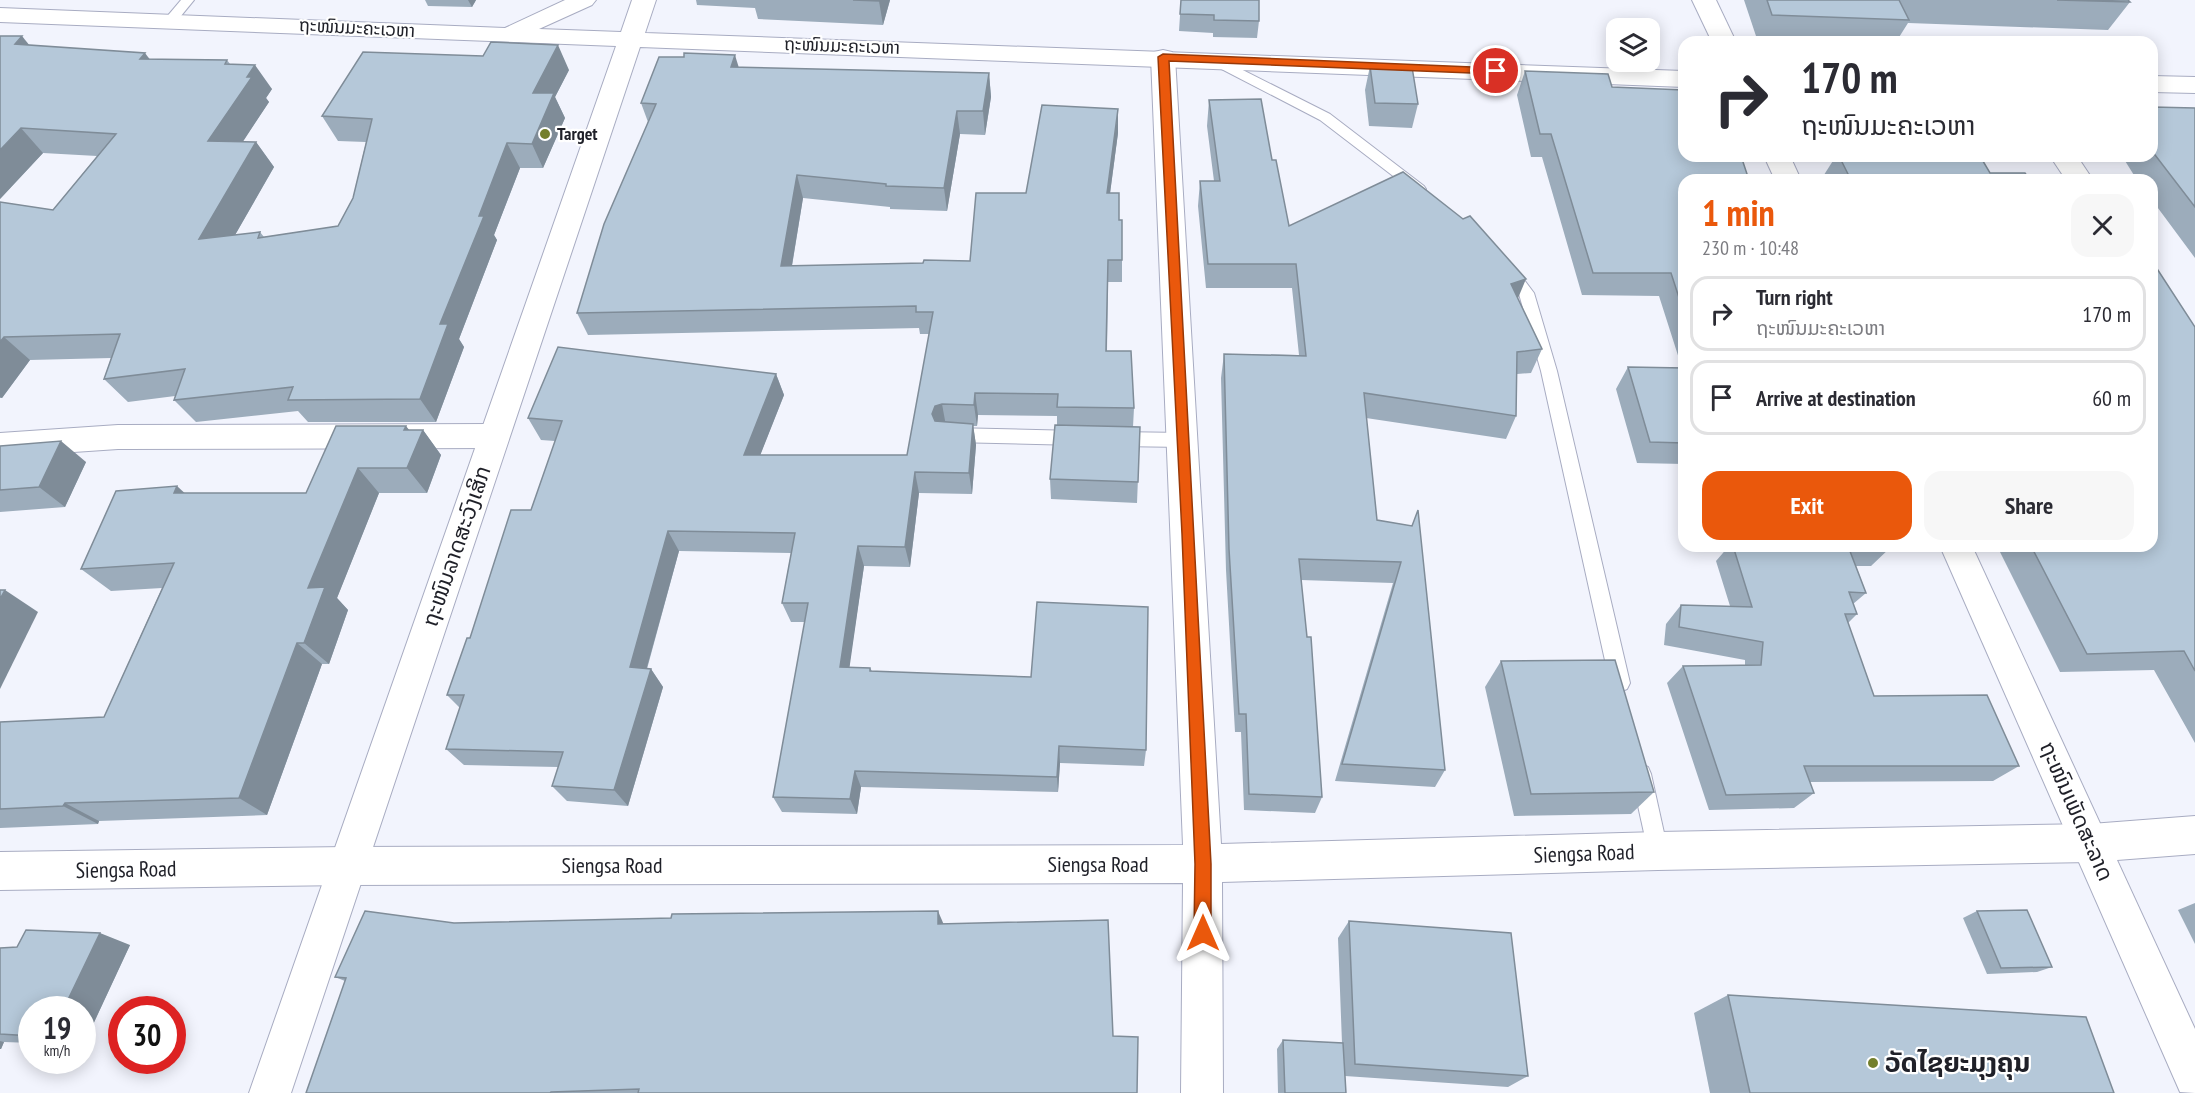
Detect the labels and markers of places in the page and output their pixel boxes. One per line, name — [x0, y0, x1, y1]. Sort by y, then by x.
pin — [1470, 45, 1521, 96]
place label: Target — [557, 122, 598, 145]
marker: Target — [538, 127, 552, 141]
place label: ວັດໄຊຍະມຸງຄຸນ — [1885, 1045, 2030, 1080]
marker: ວັດໄຊຍະມຸງຄຸນ — [1866, 1056, 1880, 1070]

